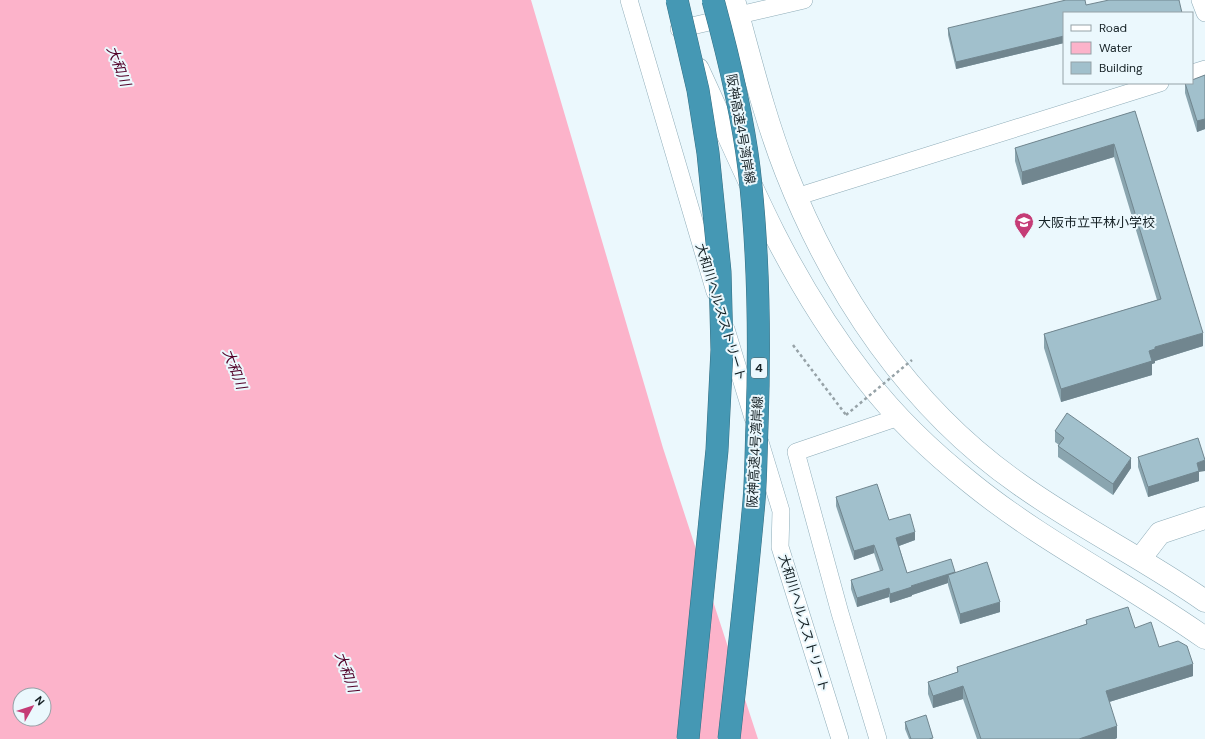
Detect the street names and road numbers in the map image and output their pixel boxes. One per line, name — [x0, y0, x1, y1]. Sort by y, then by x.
street label: 阪神高速4号湾岸線 — [723, 72, 759, 186]
street label: 大和川ヘルスストリート — [692, 241, 750, 383]
road number: 4 — [751, 358, 767, 378]
street label: 阪神高速4号湾岸線 — [744, 396, 766, 508]
street label: 大和川ヘルスストリート — [775, 552, 833, 694]

